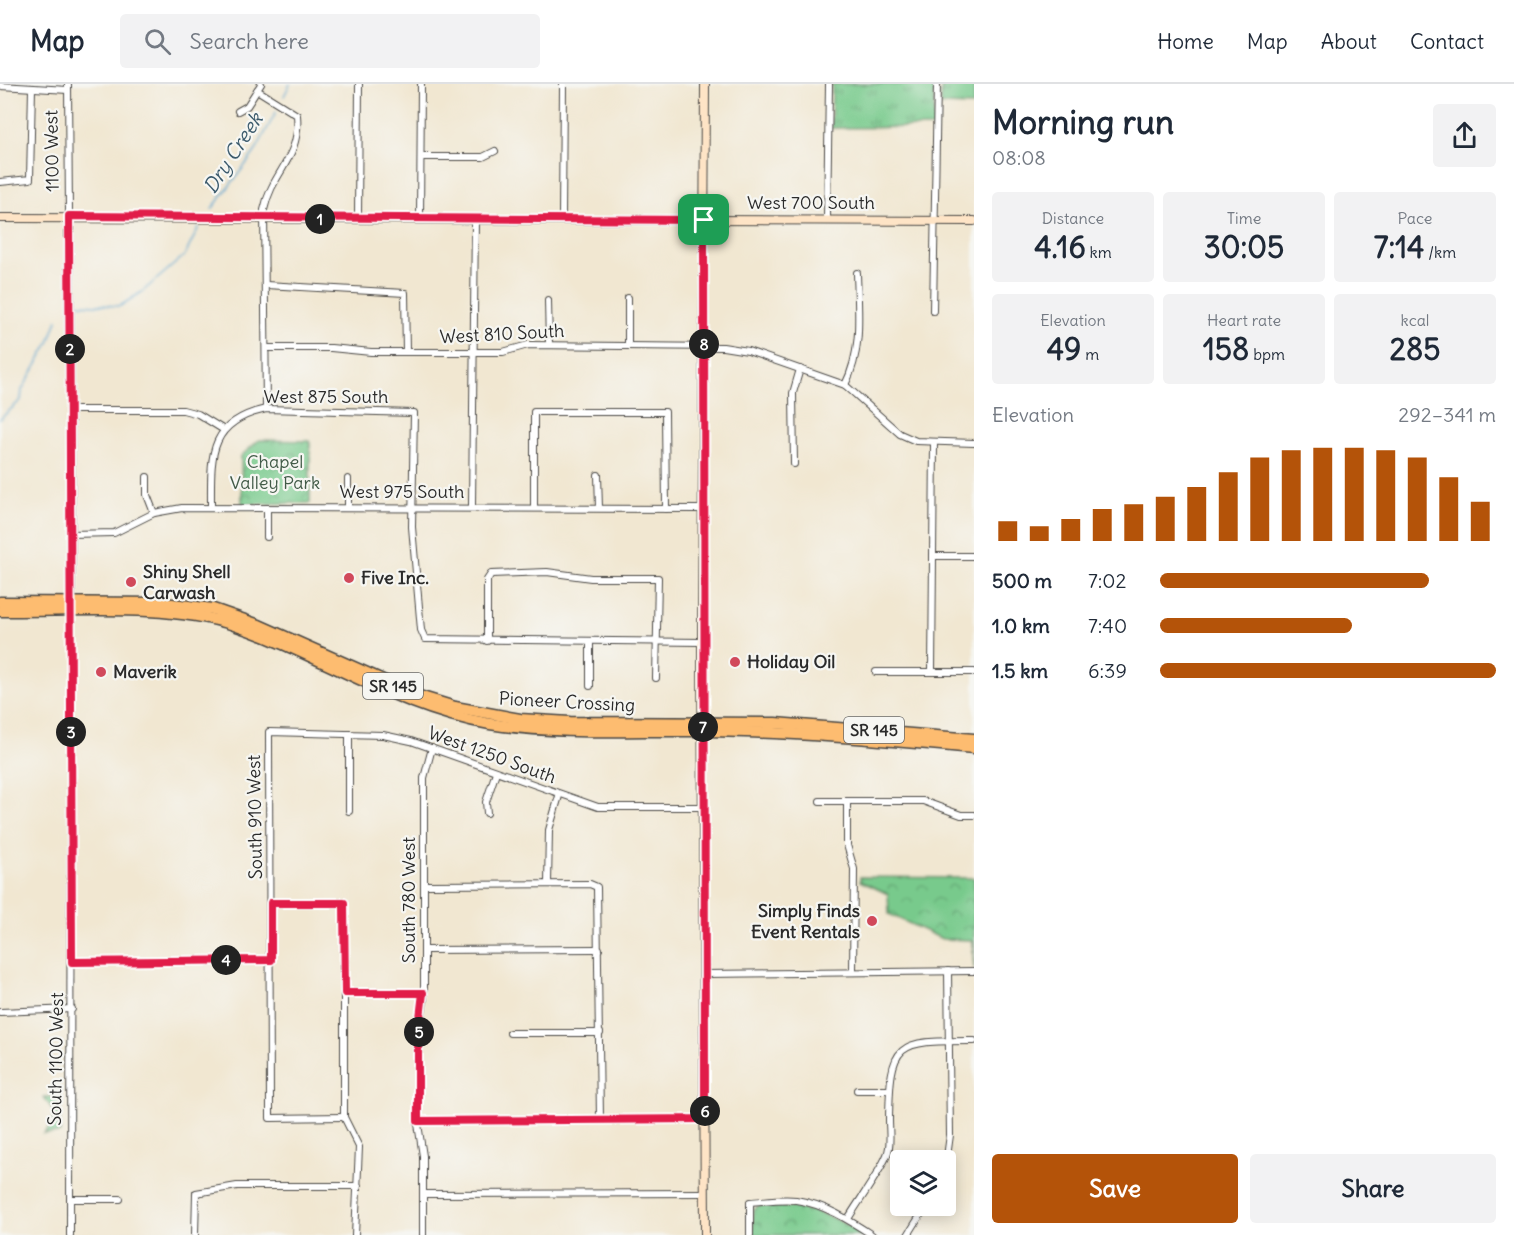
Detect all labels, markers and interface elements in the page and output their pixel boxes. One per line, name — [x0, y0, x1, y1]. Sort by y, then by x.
search box — [120, 14, 540, 68]
text: Map — [30, 23, 84, 59]
icon: search — [141, 25, 174, 58]
text: Search here — [189, 27, 309, 55]
text: Home — [1157, 28, 1214, 55]
text: Map — [1247, 28, 1288, 55]
text: About — [1321, 28, 1377, 55]
text: Contact — [1410, 28, 1484, 55]
text: Morning run — [992, 101, 1174, 143]
button: share — [1433, 104, 1496, 167]
water label: Dry Creek — [197, 106, 269, 198]
street label: 1100 West — [39, 110, 64, 192]
text: 08:08 — [992, 145, 1046, 170]
street label: West 700 South — [747, 191, 875, 214]
pin — [678, 194, 729, 245]
icon: arrive — [687, 203, 720, 236]
pin: 1 — [305, 204, 335, 234]
text: Distance — [1042, 208, 1104, 228]
text: Time — [1227, 208, 1261, 228]
text: Pace — [1398, 208, 1432, 228]
text: 1 — [317, 209, 323, 229]
text: 4.16 — [1034, 228, 1086, 266]
text: 30:05 — [1204, 228, 1284, 266]
text: 7:14 — [1374, 228, 1424, 266]
text: km — [1086, 242, 1112, 262]
text: /km — [1424, 242, 1456, 262]
text: Elevation — [1040, 310, 1106, 330]
text: Heart rate — [1207, 310, 1281, 330]
text: kcal — [1401, 310, 1429, 330]
street label: West 810 South — [439, 319, 565, 348]
pin: 8 — [689, 329, 719, 359]
text: 49 — [1047, 330, 1081, 368]
text: 158 — [1203, 330, 1249, 368]
text: 285 — [1390, 330, 1440, 368]
pin: 2 — [55, 334, 85, 364]
text: 8 — [699, 334, 709, 354]
text: 2 — [66, 339, 74, 359]
text: m — [1081, 344, 1099, 364]
text: bpm — [1249, 344, 1285, 364]
street label: West 875 South — [264, 385, 388, 408]
text: Elevation — [992, 402, 1074, 427]
text: 292–341 m — [1398, 402, 1496, 427]
park label: Chapel Valley Park — [230, 450, 320, 494]
street label: West 975 South — [340, 480, 464, 503]
place label: Shiny Shell Carwash — [143, 560, 230, 604]
place label: Five Inc. — [361, 566, 429, 589]
text: 500 m — [992, 568, 1052, 593]
text: 7:02 — [1088, 568, 1126, 593]
marker: Five Inc. — [342, 571, 356, 585]
marker: Shiny Shell Carwash — [124, 575, 138, 589]
text: 1.0 km — [992, 613, 1050, 638]
text: 7:40 — [1088, 613, 1127, 638]
place label: Holiday Oil — [747, 650, 835, 673]
marker: Holiday Oil — [728, 655, 742, 669]
text: 1.5 km — [992, 658, 1048, 683]
text: 6:39 — [1088, 658, 1127, 683]
place label: Maverik — [113, 660, 177, 683]
marker: Maverik — [94, 665, 108, 679]
road number: SR 145 — [363, 673, 423, 699]
street label: Pioneer Crossing — [498, 686, 636, 717]
pin: 7 — [688, 712, 718, 742]
pin: 3 — [56, 717, 86, 747]
text: 7 — [699, 717, 707, 737]
road number: SR 145 — [844, 717, 904, 743]
street label: West 1250 South — [425, 721, 559, 788]
text: 3 — [66, 722, 76, 742]
street label: South 910 West — [242, 754, 267, 880]
street label: South 780 West — [397, 837, 420, 963]
place label: Simply Finds Event Rentals — [751, 899, 860, 943]
marker: Simply Finds Event Rentals — [865, 914, 879, 928]
pin: 4 — [211, 945, 241, 975]
text: 4 — [221, 950, 231, 970]
street label: South 1100 West — [43, 992, 68, 1126]
pin: 5 — [404, 1017, 434, 1047]
text: 5 — [414, 1022, 424, 1042]
pin: 6 — [690, 1096, 720, 1126]
text: 6 — [700, 1101, 710, 1121]
map controls — [890, 1150, 956, 1216]
button: layers — [890, 1150, 956, 1216]
button: Save — [992, 1154, 1238, 1223]
button: Share — [1250, 1154, 1496, 1223]

